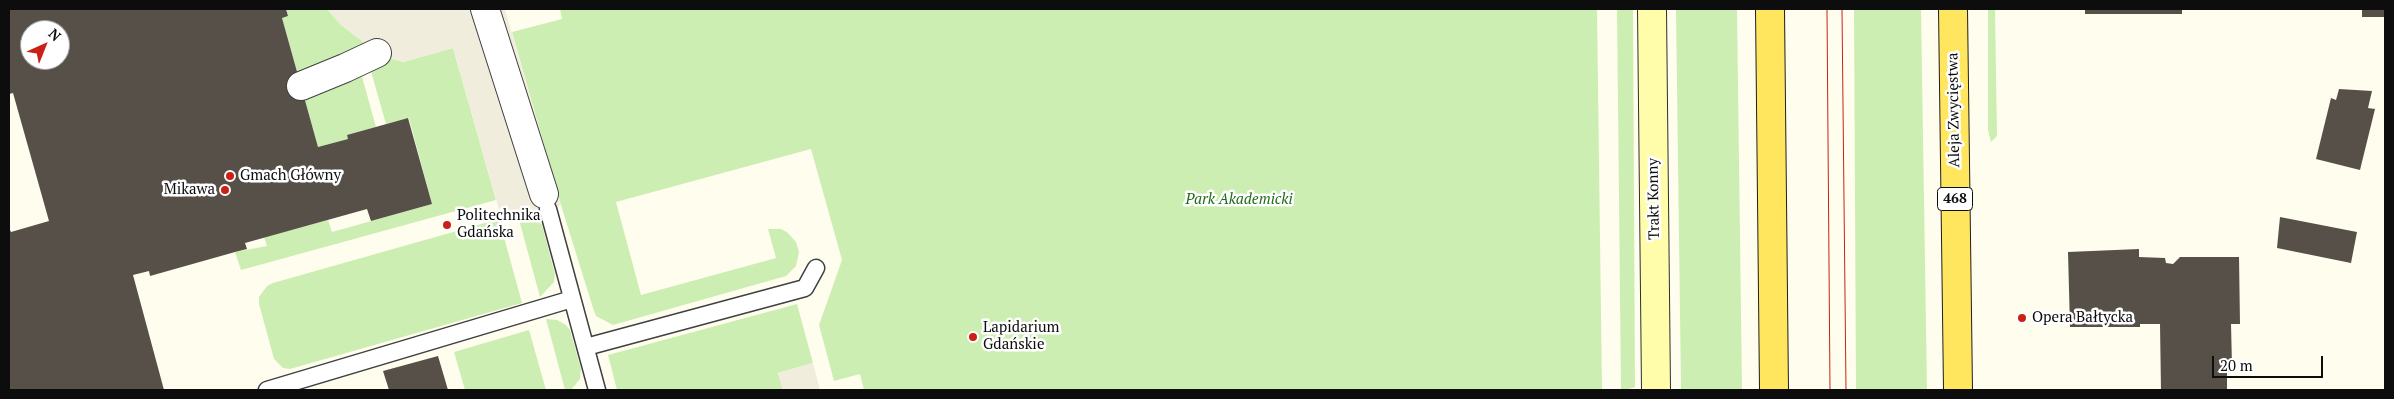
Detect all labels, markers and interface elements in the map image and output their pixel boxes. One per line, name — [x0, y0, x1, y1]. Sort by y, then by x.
north arrow — [20, 20, 70, 70]
text: N — [45, 24, 65, 45]
street label: Aleja Zwycięstwa — [1944, 52, 1964, 168]
street label: Trakt Konny — [1644, 158, 1664, 240]
place label: Gmach Główny — [240, 167, 341, 185]
marker: Gmach Główny — [224, 170, 236, 182]
place label: Mikawa — [164, 181, 215, 199]
marker: Mikawa — [219, 184, 231, 196]
road number: 468 — [1938, 188, 1972, 210]
park label: Park Akademicki — [1185, 191, 1293, 209]
place label: Politechnika Gdańska — [457, 207, 540, 242]
marker: Politechnika Gdańska — [441, 219, 453, 231]
place label: Opera Bałtycka — [2032, 309, 2133, 327]
marker: Opera Bałtycka — [2016, 312, 2028, 324]
place label: Lapidarium Gdańskie — [983, 319, 1060, 354]
marker: Lapidarium Gdańskie — [967, 331, 979, 343]
scale bar — [2214, 346, 2325, 378]
text: 20 m — [2220, 355, 2253, 375]

